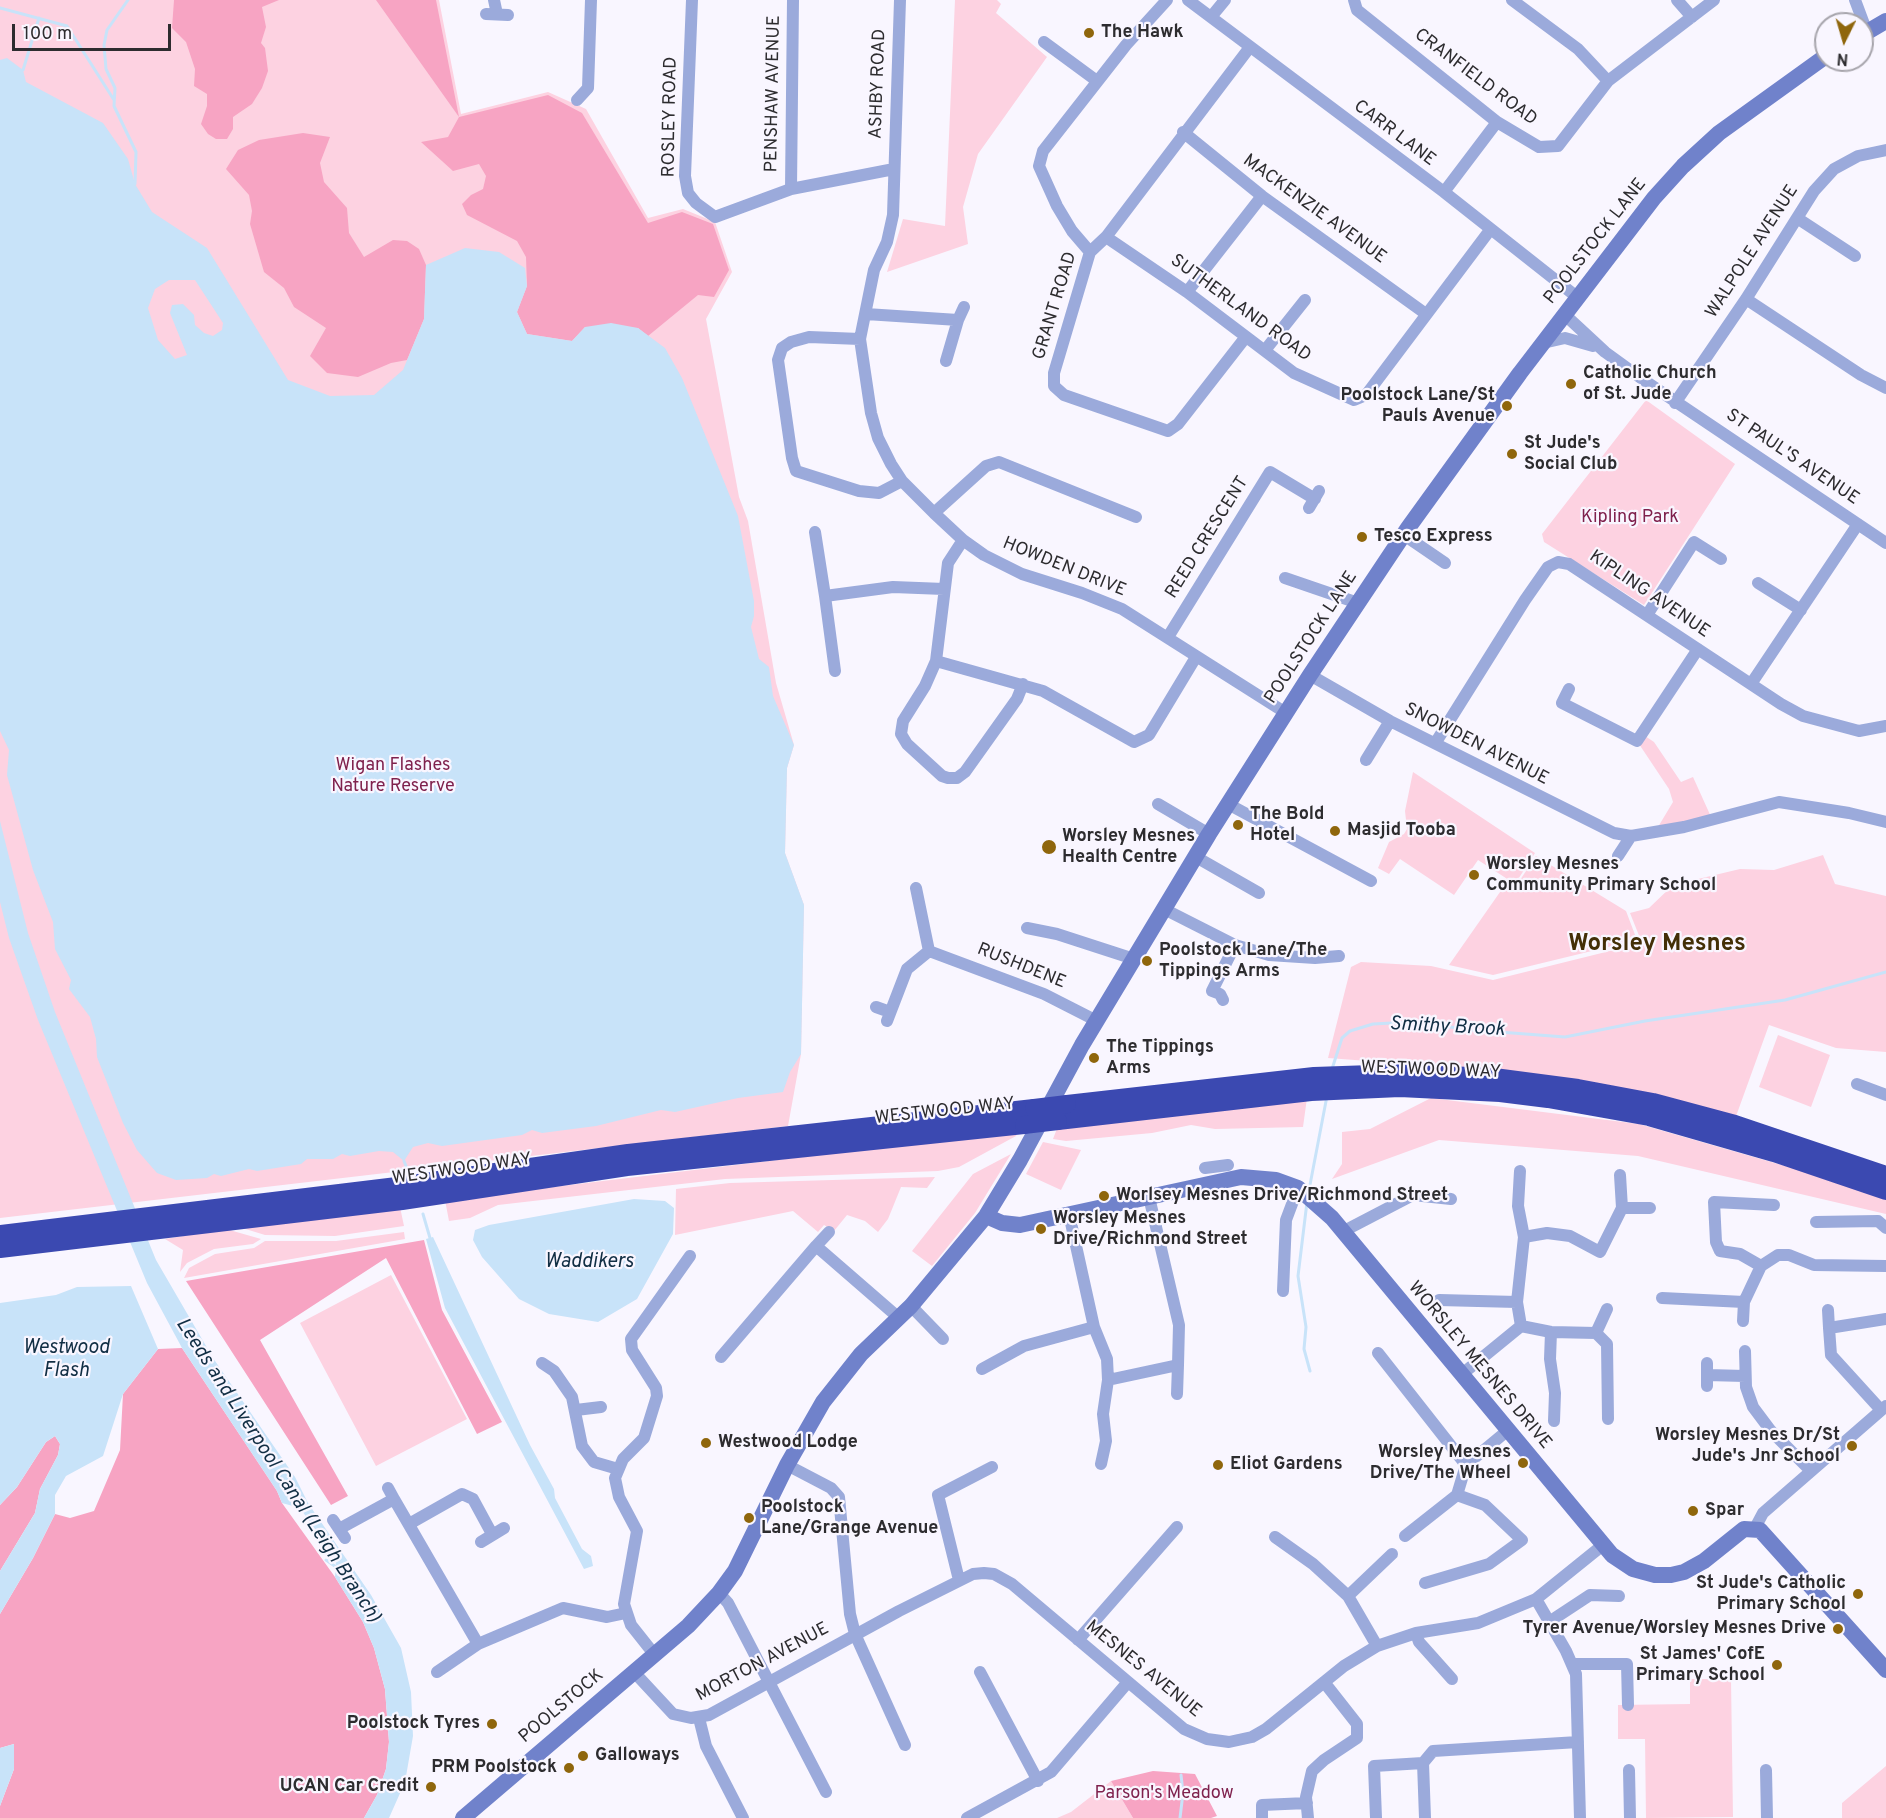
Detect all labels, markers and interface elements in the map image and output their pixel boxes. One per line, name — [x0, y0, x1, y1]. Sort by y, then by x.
scale bar — [15, 12, 174, 50]
north arrow — [1814, 12, 1874, 72]
street label: PENSHAW AVENUE — [762, 15, 786, 173]
place label: The Hawk — [1101, 22, 1184, 44]
text: 100 m — [23, 23, 72, 46]
street label: CRANFIELD ROAD — [1409, 25, 1541, 131]
marker: The Hawk — [1082, 26, 1096, 40]
street label: ASHBY ROAD — [866, 29, 892, 139]
text: N — [1836, 47, 1849, 68]
street label: ROSLEY ROAD — [659, 56, 683, 178]
street label: CARR LANE — [1349, 96, 1439, 172]
street label: MACKENZIE AVENUE — [1238, 151, 1390, 269]
street label: POOLSTOCK LANE — [1540, 175, 1652, 309]
street label: WALPOLE AVENUE — [1702, 181, 1804, 323]
street label: GRANT ROAD — [1029, 249, 1083, 363]
street label: SUTHERLAND ROAD — [1165, 251, 1315, 367]
place label: Catholic Church of St. Jude — [1583, 363, 1717, 406]
marker: Catholic Church of St. Jude — [1564, 377, 1578, 391]
place label: Poolstock Lane/St Pauls Avenue — [1341, 385, 1495, 428]
marker: Poolstock Lane/St Pauls Avenue — [1500, 399, 1514, 413]
street label: ST PAUL'S AVENUE — [1721, 405, 1863, 511]
place label: St Jude's Social Club — [1524, 433, 1617, 476]
marker: St Jude's Social Club — [1505, 447, 1519, 461]
street label: REED CRESCENT — [1162, 473, 1254, 603]
park label: Kipling Park — [1581, 507, 1679, 529]
place label: Tesco Express — [1374, 526, 1493, 548]
marker: Tesco Express — [1355, 530, 1369, 544]
street label: HOWDEN DRIVE — [999, 533, 1129, 603]
street label: KIPLING AVENUE — [1584, 547, 1714, 643]
street label: POOLSTOCK LANE — [1261, 568, 1363, 708]
street label: SNOWDEN AVENUE — [1400, 699, 1552, 791]
park label: Wigan Flashes Nature Reserve — [331, 755, 455, 798]
place label: The Bold Hotel — [1250, 804, 1324, 846]
marker: The Bold Hotel — [1231, 818, 1245, 832]
place label: Masjid Tooba — [1347, 820, 1456, 842]
marker: Masjid Tooba — [1328, 824, 1342, 838]
place label: Worsley Mesnes Health Centre — [1062, 826, 1195, 868]
marker: Worsley Mesnes Health Centre — [1040, 838, 1058, 856]
place label: Worsley Mesnes Community Primary School — [1486, 854, 1716, 896]
marker: Worsley Mesnes Community Primary School — [1467, 868, 1481, 882]
district label: Worsley Mesnes — [1568, 931, 1746, 959]
street label: RUSHDENE — [973, 939, 1069, 995]
place label: Poolstock Lane/The Tippings Arms — [1159, 940, 1327, 982]
marker: Poolstock Lane/The Tippings Arms — [1140, 954, 1154, 968]
water label: Smithy Brook — [1389, 1013, 1505, 1043]
place label: The Tippings Arms — [1106, 1037, 1214, 1080]
marker: The Tippings Arms — [1087, 1051, 1101, 1065]
street label: WESTWOOD WAY — [1360, 1058, 1502, 1084]
street label: WESTWOOD WAY — [874, 1094, 1016, 1130]
street label: WESTWOOD WAY — [391, 1150, 533, 1190]
place label: Worlsey Mesnes Drive/Richmond Street — [1116, 1185, 1448, 1207]
marker: Worlsey Mesnes Drive/Richmond Street — [1097, 1189, 1111, 1203]
place label: Worsley Mesnes Drive/Richmond Street — [1053, 1208, 1248, 1250]
marker: Worsley Mesnes Drive/Richmond Street — [1034, 1222, 1048, 1236]
water label: Waddikers — [544, 1251, 634, 1275]
street label: WORSLEY MESNES DRIVE — [1402, 1278, 1556, 1454]
water label: Leeds and Liverpool Canal (Leigh Branch) — [169, 1314, 385, 1628]
water label: Westwood Flash — [23, 1337, 109, 1384]
place label: Worsley Mesnes Dr/St Jude's Jnr School — [1655, 1425, 1840, 1468]
place label: Westwood Lodge — [718, 1432, 858, 1454]
marker: Westwood Lodge — [699, 1436, 713, 1450]
marker: Worsley Mesnes Dr/St Jude's Jnr School — [1845, 1439, 1859, 1453]
place label: Worsley Mesnes Drive/The Wheel — [1370, 1442, 1511, 1484]
place label: Eliot Gardens — [1230, 1454, 1343, 1476]
marker: Worsley Mesnes Drive/The Wheel — [1516, 1456, 1530, 1470]
marker: Eliot Gardens — [1211, 1458, 1225, 1472]
place label: Poolstock Lane/Grange Avenue — [761, 1497, 938, 1540]
place label: Spar — [1705, 1500, 1744, 1522]
marker: Spar — [1686, 1504, 1700, 1518]
marker: Poolstock Lane/Grange Avenue — [742, 1511, 756, 1525]
place label: St Jude's Catholic Primary School — [1696, 1573, 1846, 1616]
marker: St Jude's Catholic Primary School — [1851, 1587, 1865, 1601]
street label: MESNES AVENUE — [1081, 1617, 1205, 1723]
place label: Tyrer Avenue/Worsley Mesnes Drive — [1522, 1618, 1826, 1640]
street label: MORTON AVENUE — [693, 1619, 833, 1707]
marker: Tyrer Avenue/Worsley Mesnes Drive — [1831, 1622, 1845, 1636]
place label: St James' CofE Primary School — [1636, 1644, 1765, 1686]
marker: St James' CofE Primary School — [1770, 1658, 1784, 1672]
street label: POOLSTOCK — [515, 1665, 609, 1749]
place label: Poolstock Tyres — [347, 1713, 480, 1735]
marker: Poolstock Tyres — [485, 1717, 499, 1731]
place label: Galloways — [595, 1745, 680, 1767]
marker: Galloways — [576, 1749, 590, 1763]
place label: PRM Poolstock — [431, 1757, 557, 1779]
marker: PRM Poolstock — [562, 1761, 576, 1775]
place label: UCAN Car Credit — [280, 1776, 419, 1798]
marker: UCAN Car Credit — [424, 1780, 438, 1794]
park label: Parson's Meadow — [1094, 1783, 1234, 1805]

